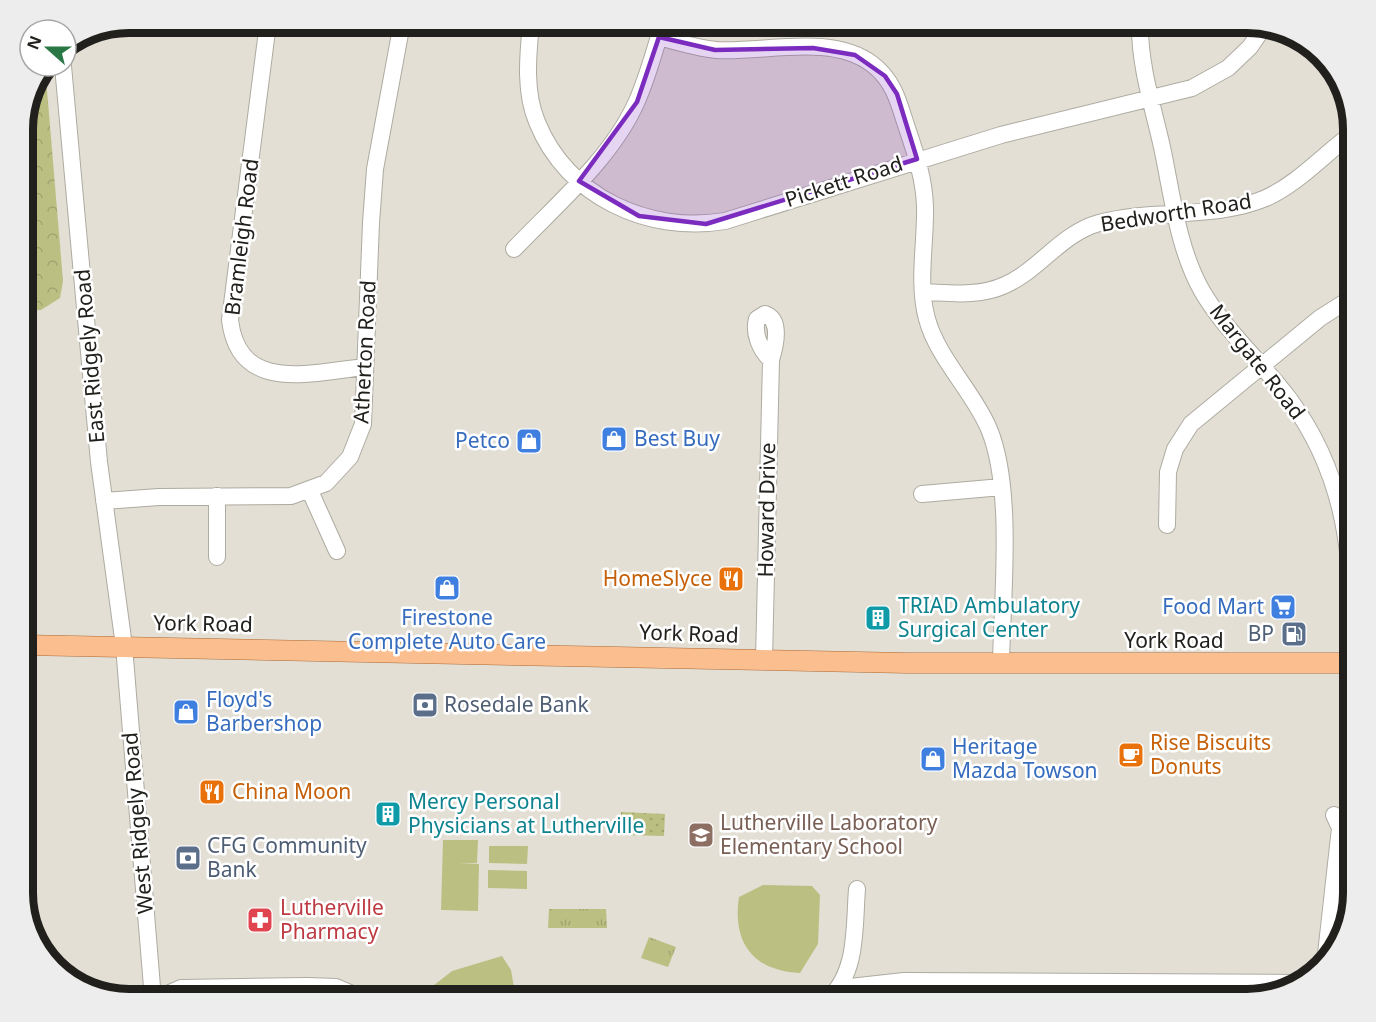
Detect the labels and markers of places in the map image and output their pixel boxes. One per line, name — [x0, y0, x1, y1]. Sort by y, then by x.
shop icon: Best Buy — [599, 424, 629, 454]
place label: Best Buy — [634, 424, 720, 452]
place label: Petco — [455, 426, 510, 454]
shop icon: Petco — [514, 426, 544, 456]
place label: HomeSlyce — [603, 564, 712, 592]
restaurant icon: HomeSlyce — [716, 564, 746, 594]
shop icon: Firestone Complete Auto Care — [432, 573, 462, 603]
place label: TRIAD Ambulatory Surgical Center — [898, 591, 1080, 643]
place label: Food Mart — [1162, 592, 1264, 620]
supermarket icon: Food Mart — [1268, 592, 1298, 622]
place label: Firestone Complete Auto Care — [348, 603, 546, 655]
building icon: TRIAD Ambulatory Surgical Center — [863, 603, 893, 633]
place label: BP — [1248, 619, 1274, 647]
fuel station icon: BP — [1279, 619, 1309, 649]
place label: Floyd's Barbershop — [206, 685, 322, 737]
bank icon: Rosedale Bank — [410, 690, 440, 720]
place label: Rosedale Bank — [444, 690, 589, 718]
shop icon: Floyd's Barbershop — [171, 697, 201, 727]
place label: Rise Biscuits Donuts — [1150, 728, 1271, 780]
place label: Heritage Mazda Towson — [952, 732, 1098, 784]
cafe icon: Rise Biscuits Donuts — [1116, 740, 1146, 770]
shop icon: Heritage Mazda Towson — [918, 744, 948, 774]
restaurant icon: China Moon — [197, 777, 227, 807]
place label: China Moon — [232, 777, 351, 805]
place label: Mercy Personal Physicians at Lutherville — [408, 787, 644, 839]
building icon: Mercy Personal Physicians at Lutherville — [373, 799, 403, 829]
place label: Lutherville Laboratory Elementary School — [720, 808, 938, 860]
school or university icon: Lutherville Laboratory Elementary School — [686, 820, 716, 850]
place label: CFG Community Bank — [207, 831, 367, 883]
bank icon: CFG Community Bank — [173, 843, 203, 873]
place label: Lutherville Pharmacy — [280, 893, 384, 945]
pharmacy icon: Lutherville Pharmacy — [245, 905, 275, 935]

